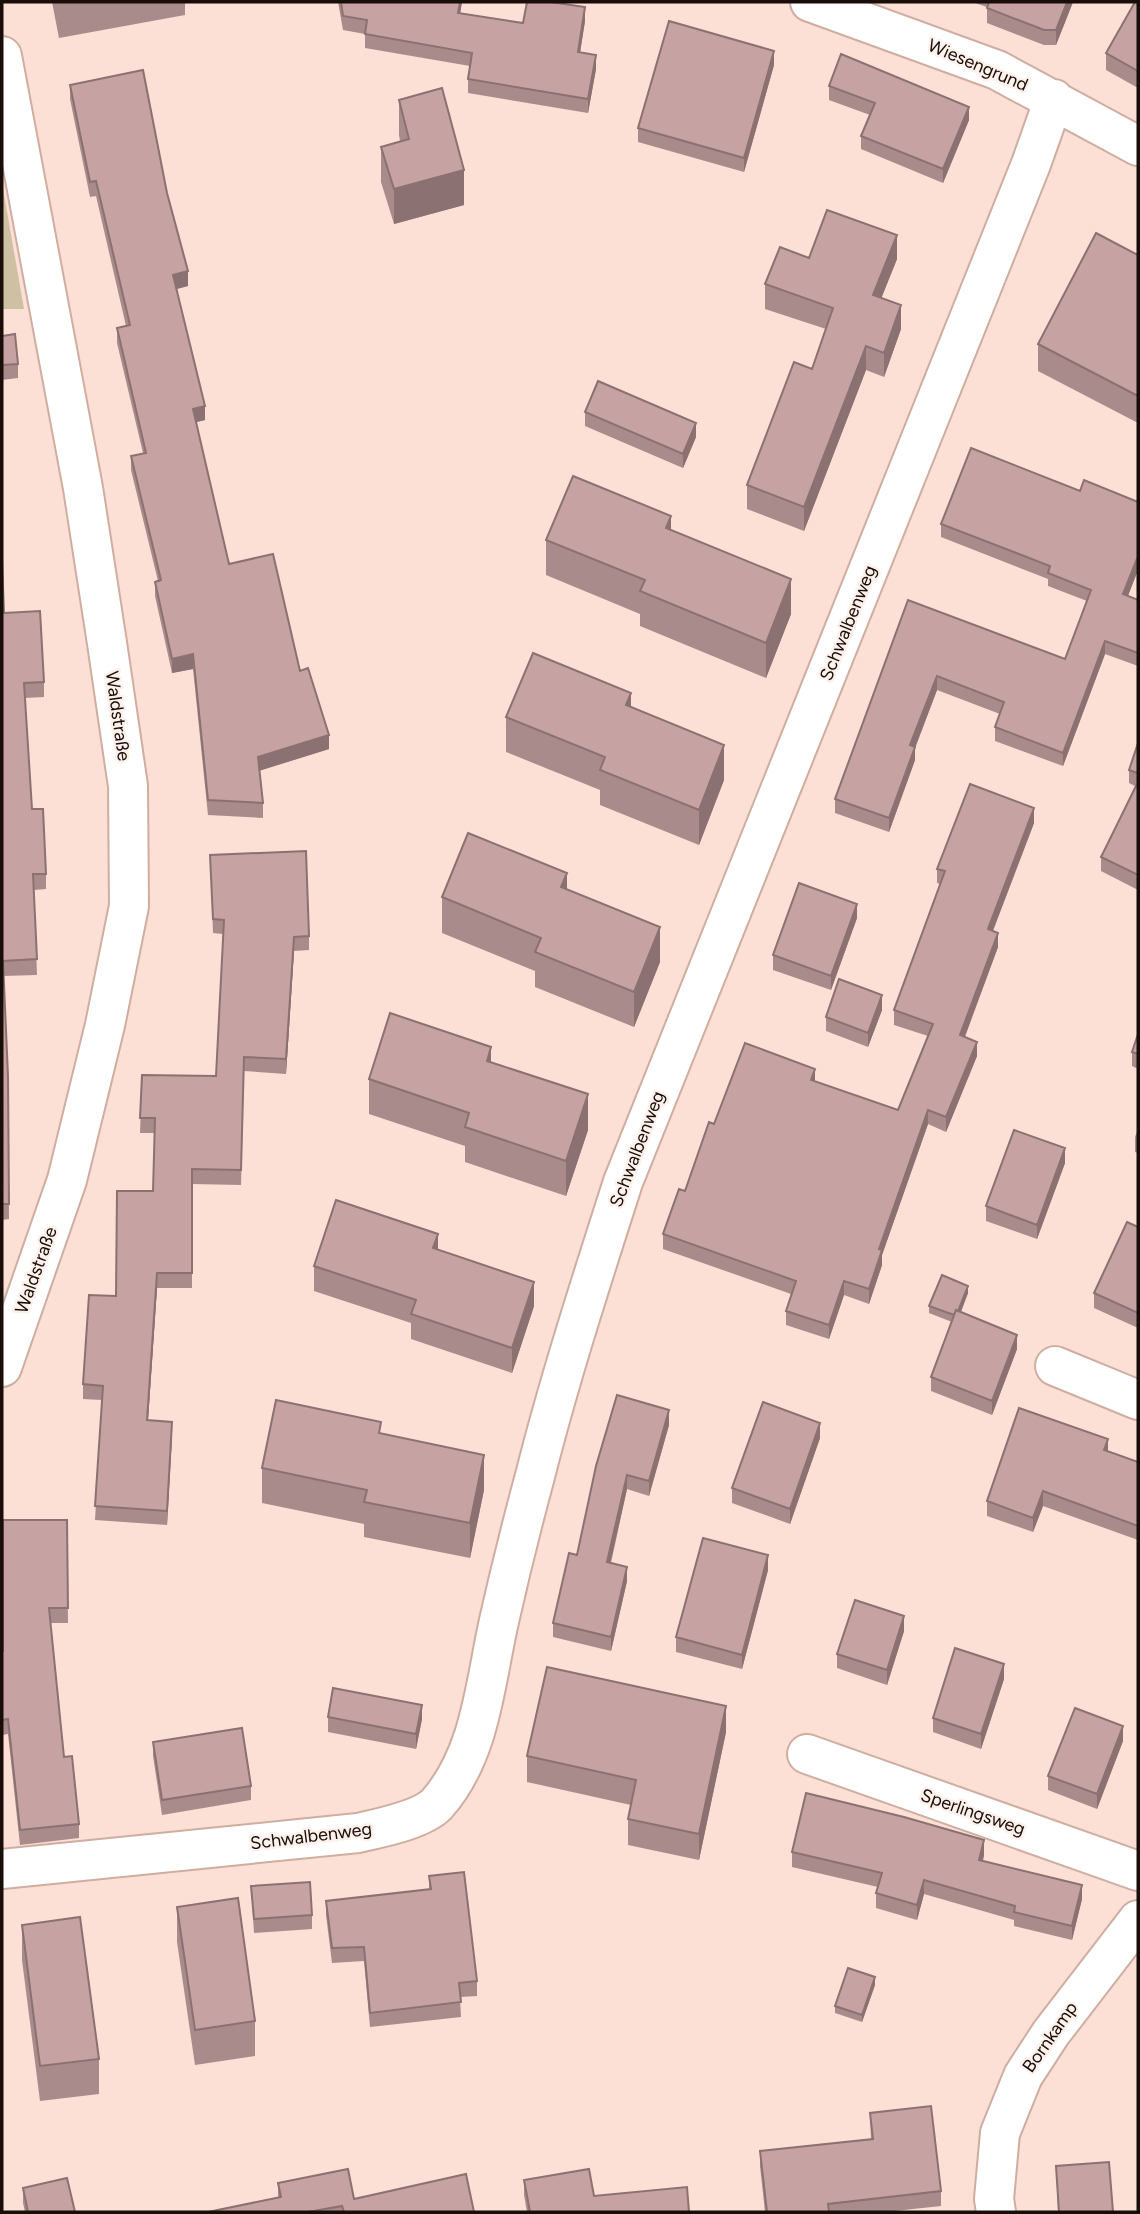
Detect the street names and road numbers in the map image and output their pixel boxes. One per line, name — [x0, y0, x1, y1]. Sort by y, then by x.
street label: Wiesengrund — [925, 34, 1031, 96]
street label: Schwalbenweg — [815, 562, 881, 684]
street label: Waldstraße — [101, 670, 135, 763]
street label: Schwalbenweg — [605, 1088, 669, 1210]
street label: Waldstraße — [10, 1223, 62, 1316]
street label: Sperlingsweg — [918, 1784, 1028, 1840]
street label: Schwalbenweg — [249, 1818, 373, 1854]
street label: Bornkamp — [1018, 1997, 1082, 2077]

